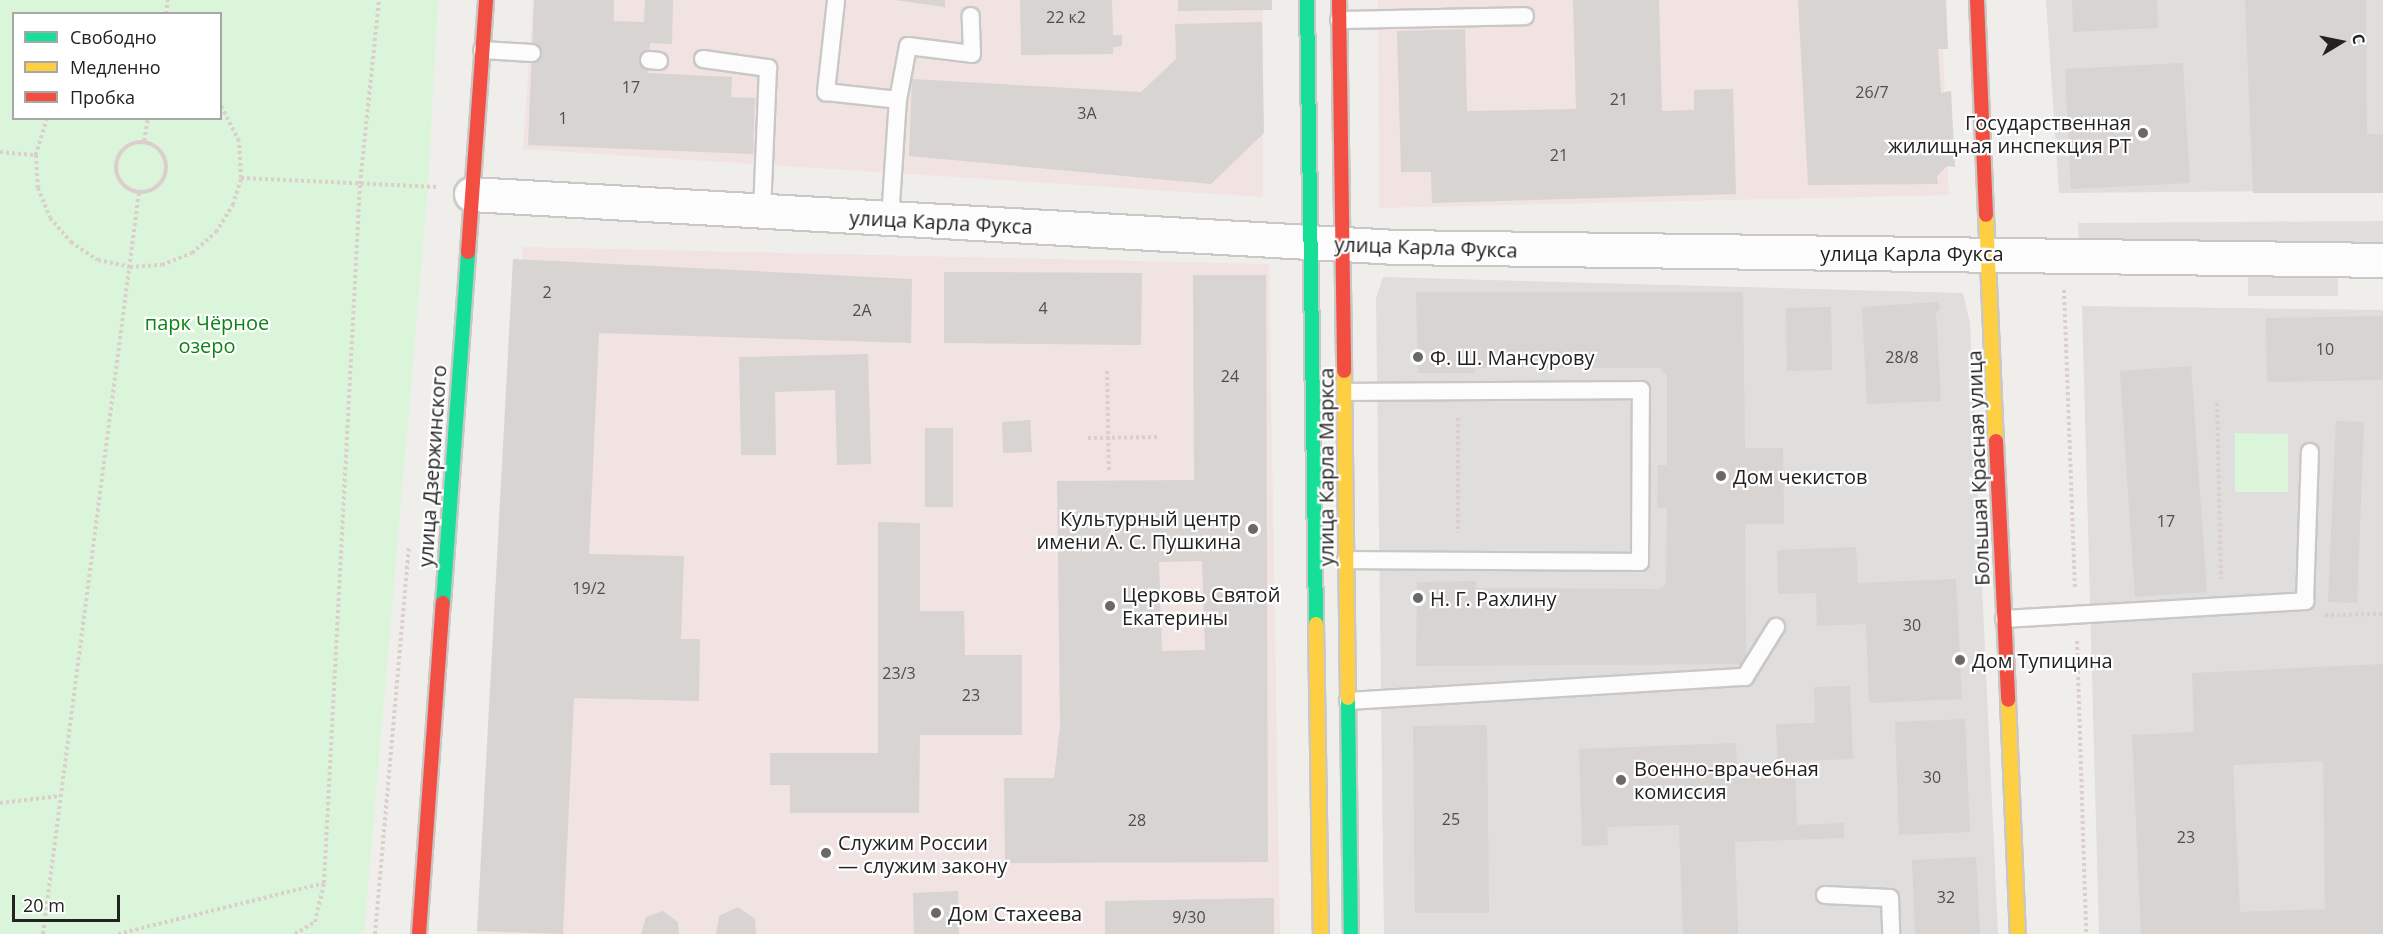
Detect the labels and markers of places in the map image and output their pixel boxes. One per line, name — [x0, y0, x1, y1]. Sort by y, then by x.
place label: Государственная жилищная инспекция РТ — [1888, 110, 2131, 157]
marker: Государственная жилищная инспекция РТ — [2136, 126, 2150, 140]
place label: Ф. Ш. Мансурову — [1430, 345, 1595, 369]
marker: Ф. Ш. Мансурову — [1411, 350, 1425, 364]
place label: Дом чекистов — [1733, 464, 1868, 488]
marker: Дом чекистов — [1714, 469, 1728, 483]
place label: Культурный центр имени А. С. Пушкина — [1036, 506, 1241, 553]
marker: Культурный центр имени А. С. Пушкина — [1246, 522, 1260, 536]
place label: Церковь Святой Екатерины — [1122, 582, 1280, 629]
place label: Н. Г. Рахлину — [1430, 586, 1556, 610]
marker: Н. Г. Рахлину — [1411, 591, 1425, 605]
marker: Церковь Святой Екатерины — [1103, 599, 1117, 613]
place label: Дом Тупицина — [1972, 648, 2113, 672]
marker: Дом Тупицина — [1953, 653, 1967, 667]
place label: Военно-врачебная комиссия — [1634, 756, 1819, 803]
marker: Военно-врачебная комиссия — [1612, 771, 1630, 789]
place label: Служим России — служим закону — [838, 830, 1007, 877]
marker: Служим России — служим закону — [819, 846, 833, 860]
place label: Дом Стахеева — [948, 901, 1082, 925]
marker: Дом Стахеева — [929, 906, 943, 920]

